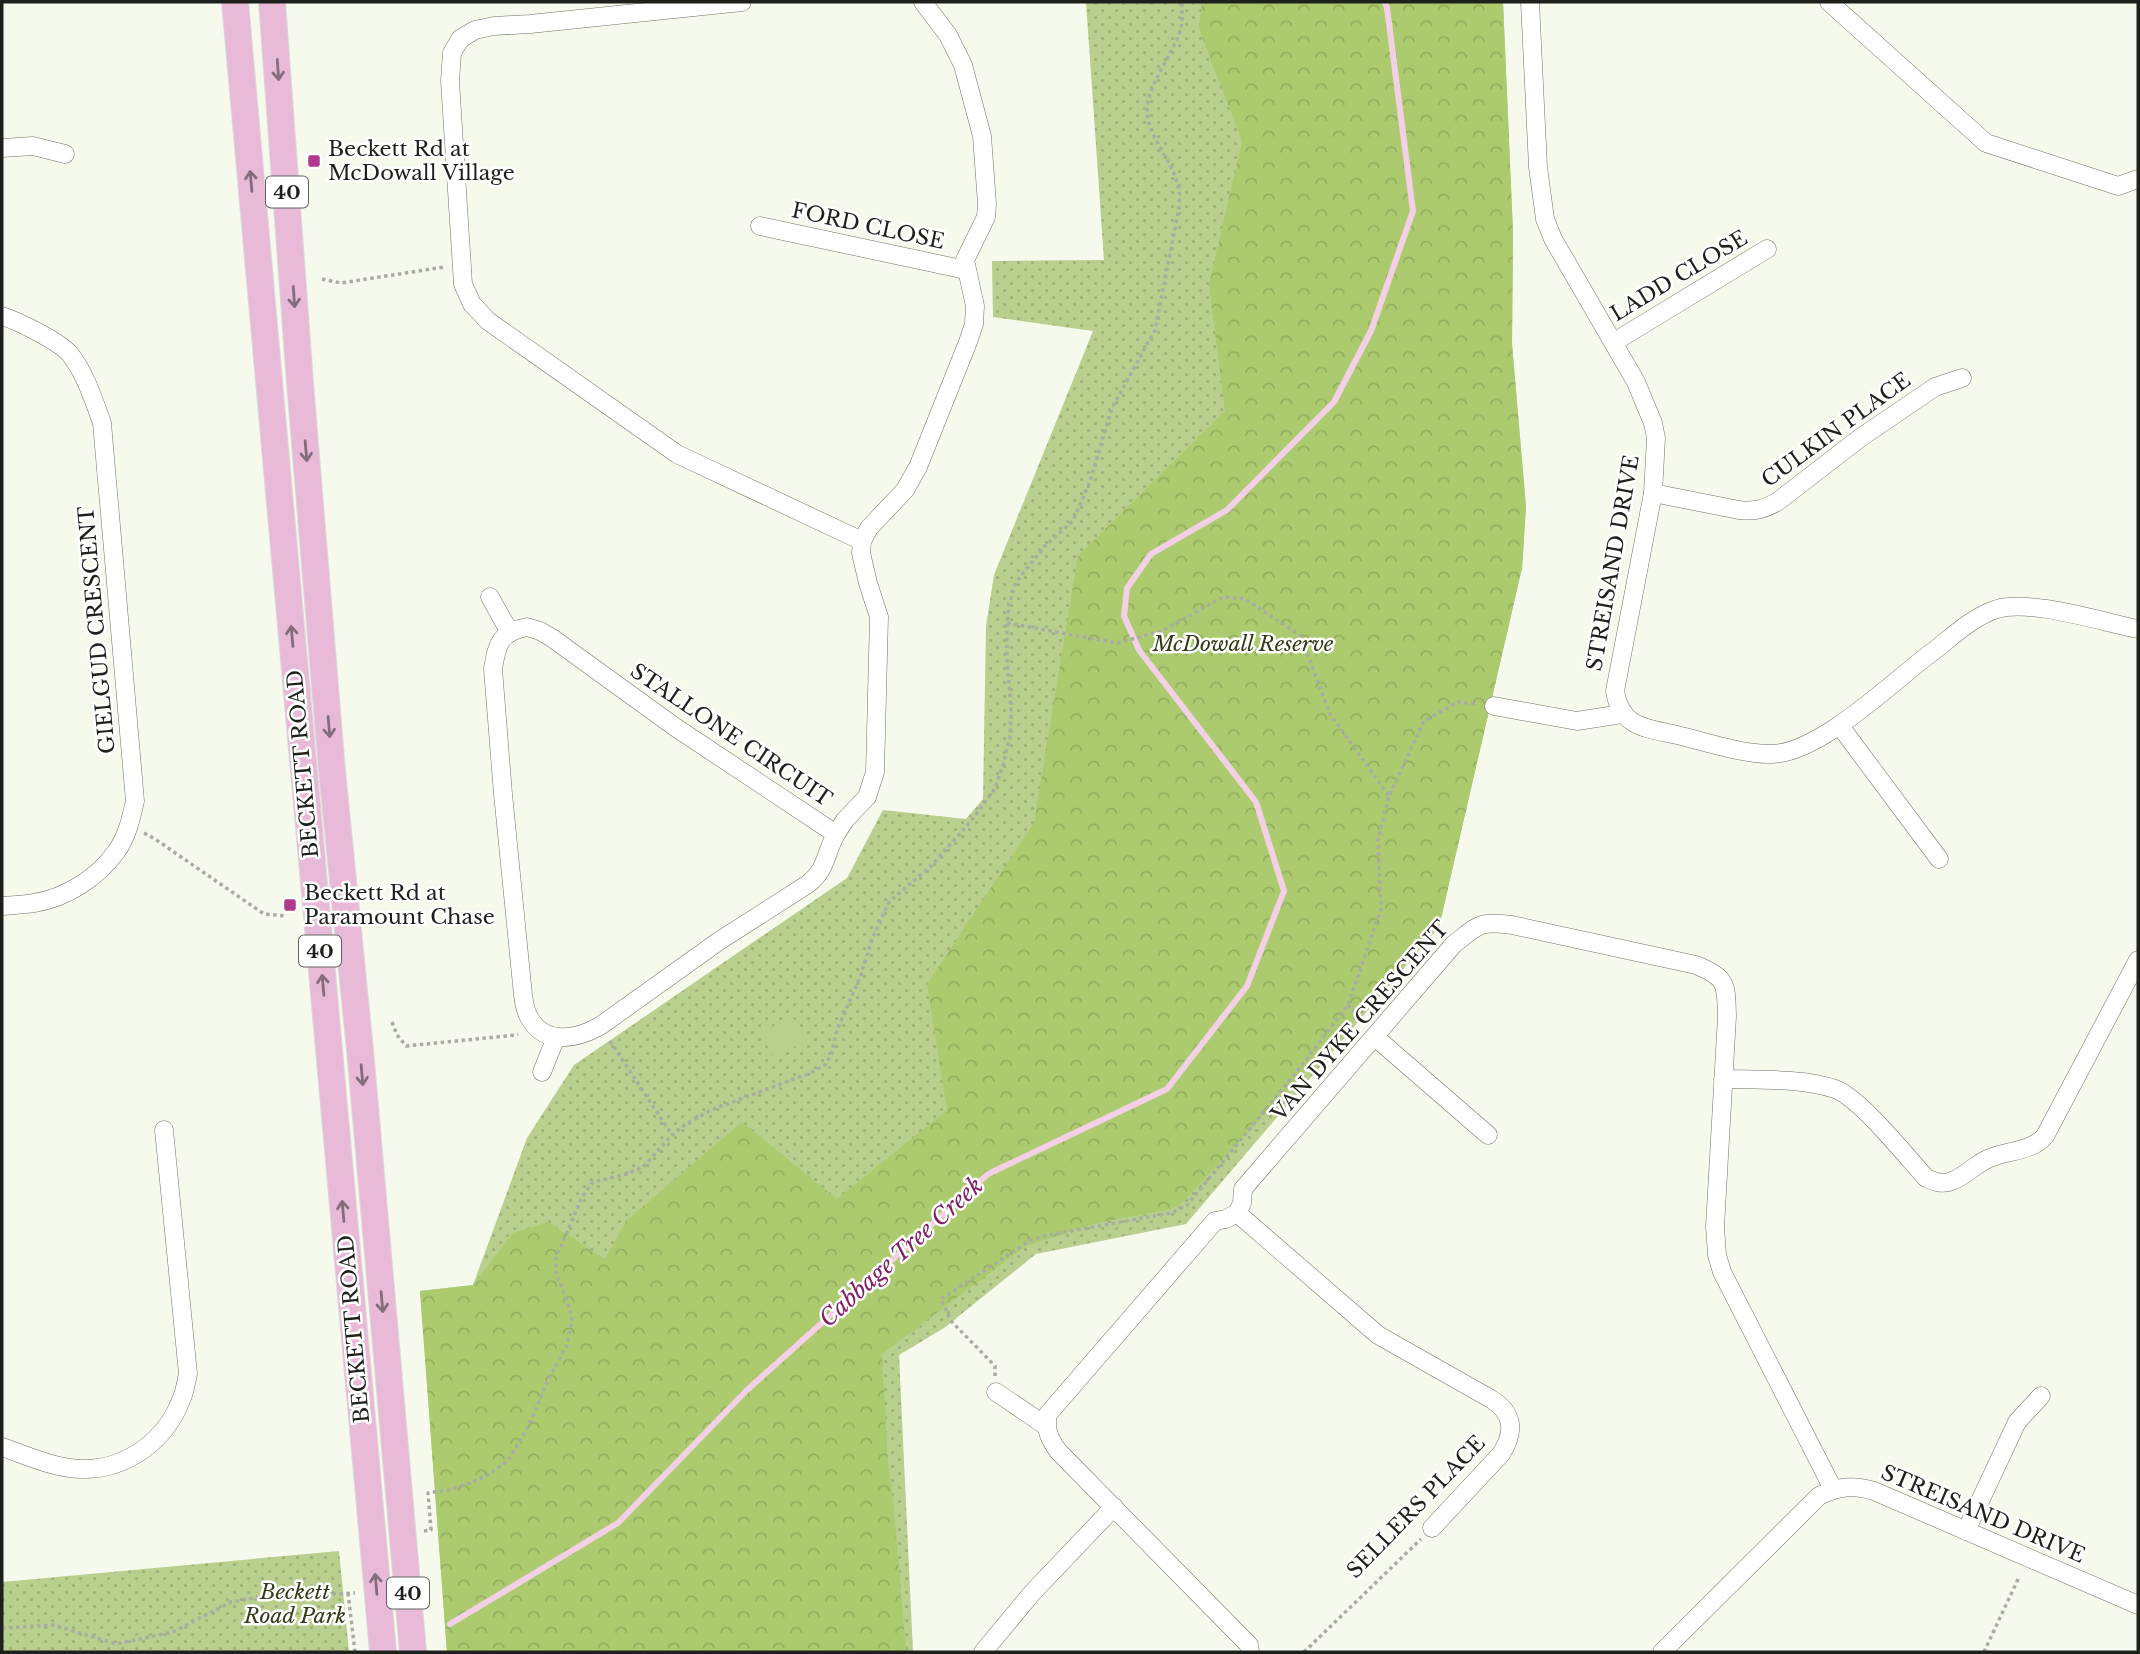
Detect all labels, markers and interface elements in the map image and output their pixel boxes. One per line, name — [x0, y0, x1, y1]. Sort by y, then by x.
one-way arrow — [272, 58, 285, 81]
place label: Beckett Rd at McDowall Village — [328, 136, 515, 186]
marker: Beckett Rd at McDowall Village — [306, 153, 322, 169]
one-way arrow — [244, 171, 257, 193]
road number: 40 — [266, 176, 308, 208]
street label: FORD CLOSE — [789, 197, 947, 255]
street label: LADD CLOSE — [1606, 225, 1752, 327]
one-way arrow — [288, 285, 301, 308]
street label: CULKIN PLACE — [1756, 367, 1916, 493]
one-way arrow — [300, 439, 313, 462]
street label: STREISAND DRIVE — [1581, 453, 1645, 673]
street label: GIELGUD CRESCENT — [73, 505, 121, 755]
one-way arrow — [285, 625, 298, 648]
park label: McDowall Reserve — [1152, 631, 1334, 657]
street label: STALLONE CIRCUIT — [625, 658, 837, 812]
street label: BECKETT ROAD — [282, 669, 324, 859]
one-way arrow — [323, 715, 336, 737]
place label: Beckett Rd at Paramount Chase — [304, 880, 495, 930]
marker: Beckett Rd at Paramount Chase — [282, 897, 298, 913]
street label: VAN DYKE CRESCENT — [1265, 915, 1454, 1127]
road number: 40 — [299, 936, 341, 967]
one-way arrow — [316, 974, 329, 996]
one-way arrow — [356, 1063, 369, 1086]
water label: Cabbage Tree Creek — [814, 1171, 988, 1333]
one-way arrow — [337, 1200, 350, 1223]
street label: BECKETT ROAD — [333, 1234, 375, 1424]
one-way arrow — [376, 1290, 389, 1312]
street label: SELLERS PLACE — [1341, 1430, 1491, 1584]
street label: STREISAND DRIVE — [1877, 1459, 2089, 1569]
one-way arrow — [370, 1573, 383, 1596]
road number: 40 — [387, 1578, 429, 1609]
park label: Beckett Road Park — [243, 1579, 346, 1629]

